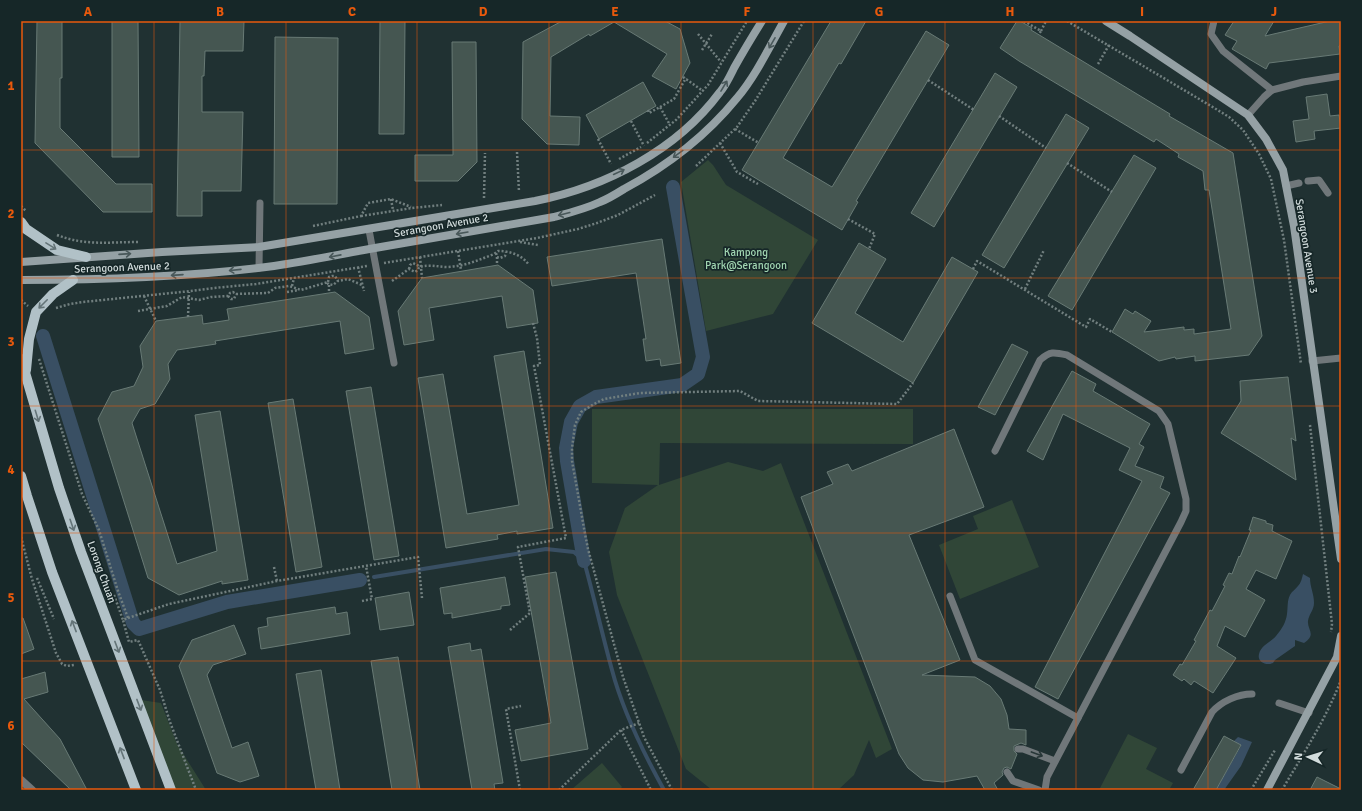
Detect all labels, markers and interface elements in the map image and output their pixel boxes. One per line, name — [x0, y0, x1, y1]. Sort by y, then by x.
text: A — [84, 4, 93, 20]
text: B — [216, 4, 224, 20]
text: C — [348, 4, 356, 20]
text: D — [479, 4, 488, 20]
text: E — [611, 4, 619, 20]
text: F — [744, 4, 751, 20]
text: G — [875, 4, 883, 20]
text: H — [1006, 4, 1014, 20]
text: I — [1140, 4, 1144, 20]
text: J — [1271, 4, 1277, 20]
one-way arrow — [767, 37, 775, 49]
text: 1 — [7, 78, 15, 94]
one-way arrow — [720, 80, 728, 92]
one-way arrow — [673, 150, 684, 159]
one-way arrow — [612, 168, 624, 175]
street label: Serangoon Avenue 3 — [1293, 198, 1320, 294]
text: 2 — [7, 206, 15, 222]
street label: Serangoon Avenue 2 — [393, 211, 489, 240]
one-way arrow — [557, 211, 570, 219]
one-way arrow — [456, 229, 469, 237]
one-way arrow — [45, 242, 57, 250]
park label: Kampong Park@Serangoon — [705, 246, 787, 272]
one-way arrow — [118, 251, 131, 258]
one-way arrow — [329, 253, 342, 261]
street label: Serangoon Avenue 2 — [74, 259, 170, 276]
one-way arrow — [229, 267, 242, 274]
one-way arrow — [171, 272, 184, 279]
one-way arrow — [38, 299, 48, 309]
text: 3 — [7, 334, 15, 350]
one-way arrow — [34, 409, 41, 422]
text: 4 — [7, 462, 15, 478]
one-way arrow — [68, 518, 76, 530]
street label: Lorong Chuan — [84, 539, 119, 605]
text: 5 — [7, 590, 15, 606]
one-way arrow — [69, 620, 77, 632]
one-way arrow — [113, 640, 121, 652]
one-way arrow — [135, 699, 143, 711]
text: 6 — [7, 718, 15, 734]
north arrow — [1288, 737, 1328, 777]
one-way arrow — [117, 748, 125, 760]
one-way arrow — [1030, 751, 1043, 758]
text: N — [1292, 752, 1305, 761]

